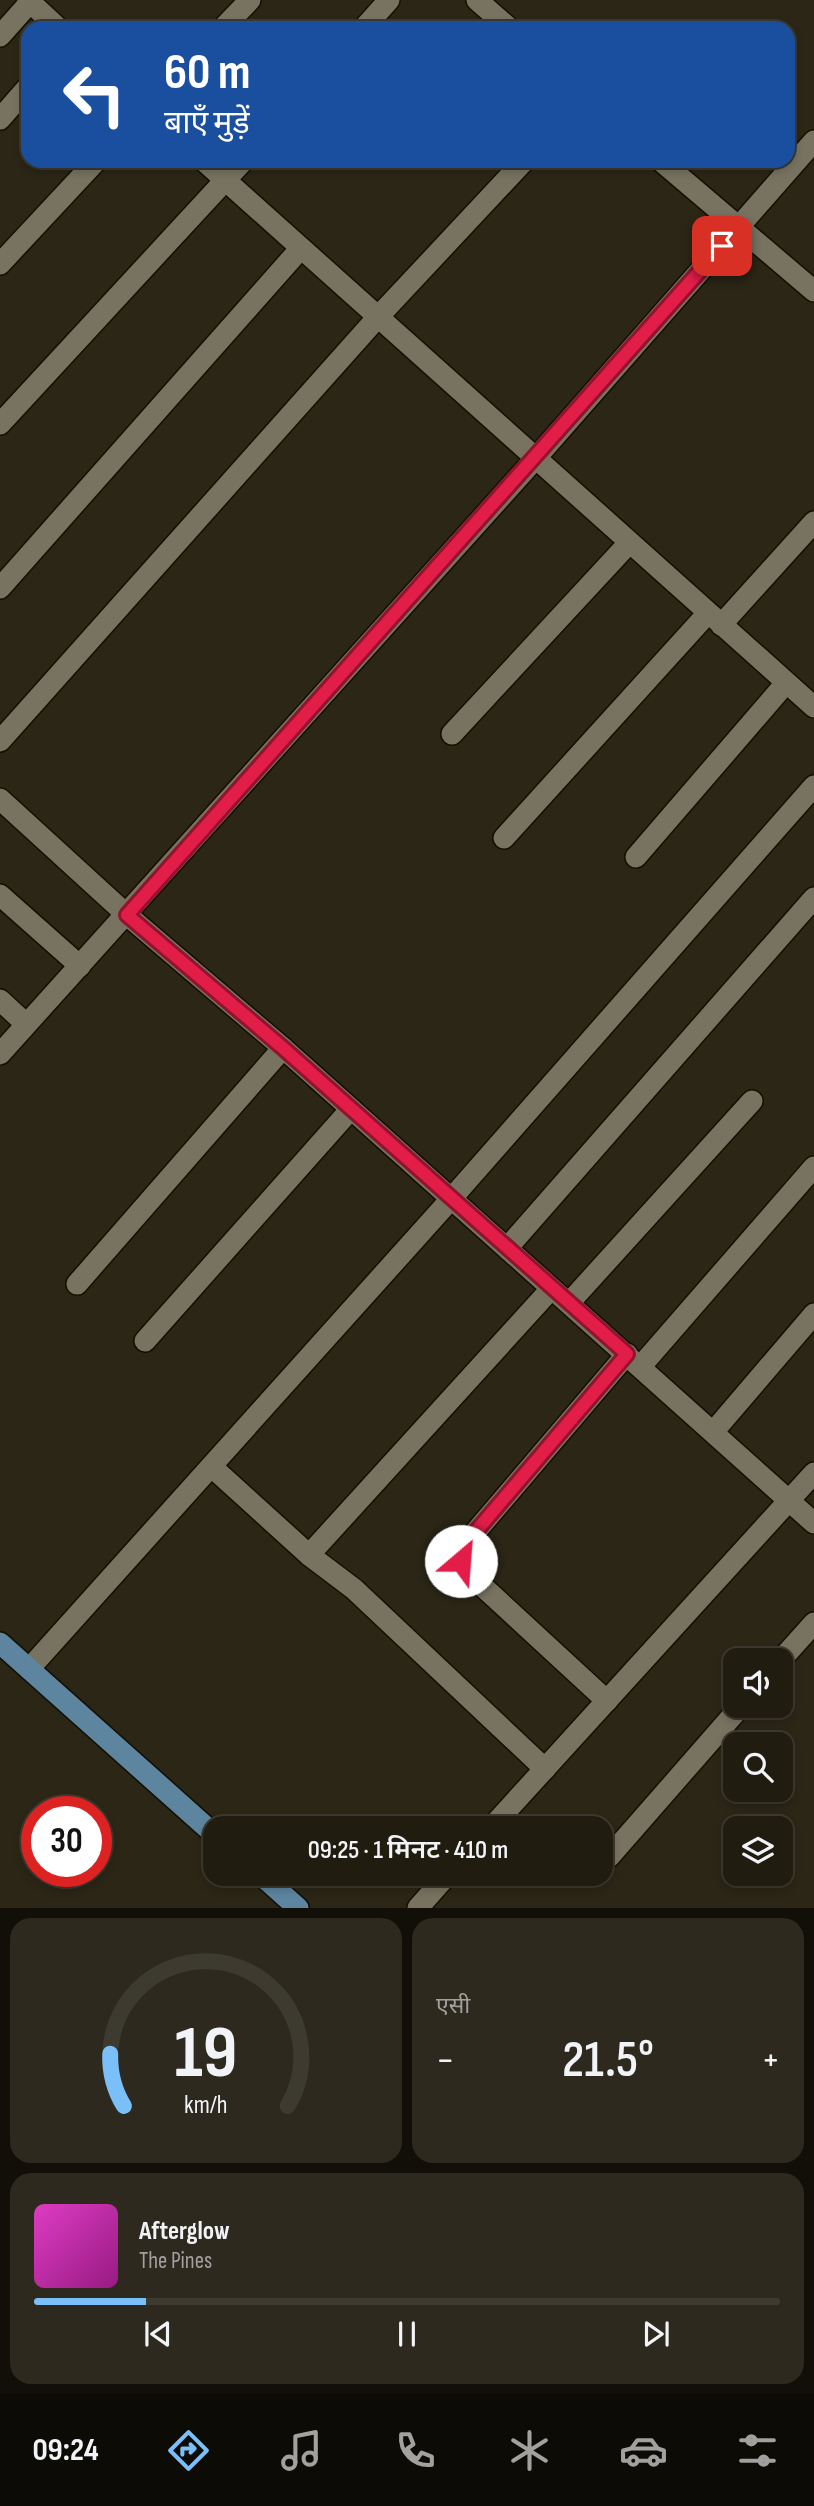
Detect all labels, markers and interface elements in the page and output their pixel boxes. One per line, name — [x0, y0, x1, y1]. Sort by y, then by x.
text: 60 m — [164, 44, 251, 103]
icon: left — [49, 49, 140, 140]
text: बाएँ मुड़ें — [164, 104, 250, 143]
pin — [692, 216, 752, 276]
icon: arrive — [703, 227, 741, 265]
position arrow — [424, 1524, 498, 1598]
map controls — [723, 1648, 793, 1886]
button: sound — [723, 1648, 793, 1718]
button: search — [723, 1732, 793, 1802]
speed limit sign: 30 — [21, 1796, 112, 1887]
button: layers — [723, 1816, 793, 1886]
text: 09:25 · 1 मिनट · 410 m — [308, 1835, 508, 1866]
text: एसी — [436, 1992, 470, 2020]
text: 19 — [174, 2011, 238, 2099]
text: 21.5° — [562, 2029, 654, 2092]
text: − — [436, 2038, 455, 2083]
text: + — [761, 2038, 780, 2083]
text: km/h — [184, 2090, 228, 2121]
text: Afterglow — [139, 2216, 230, 2247]
text: The Pines — [139, 2247, 212, 2275]
icon: previous — [139, 2315, 177, 2353]
icon: pause — [388, 2315, 426, 2353]
icon: next — [637, 2315, 675, 2353]
icon: directions — [164, 2426, 213, 2475]
icon: music — [277, 2426, 326, 2475]
icon: phone — [391, 2426, 440, 2475]
icon: climate — [505, 2426, 554, 2475]
icon: car — [619, 2426, 668, 2475]
icon: filters — [733, 2426, 782, 2475]
text: 09:24 — [32, 2431, 99, 2470]

